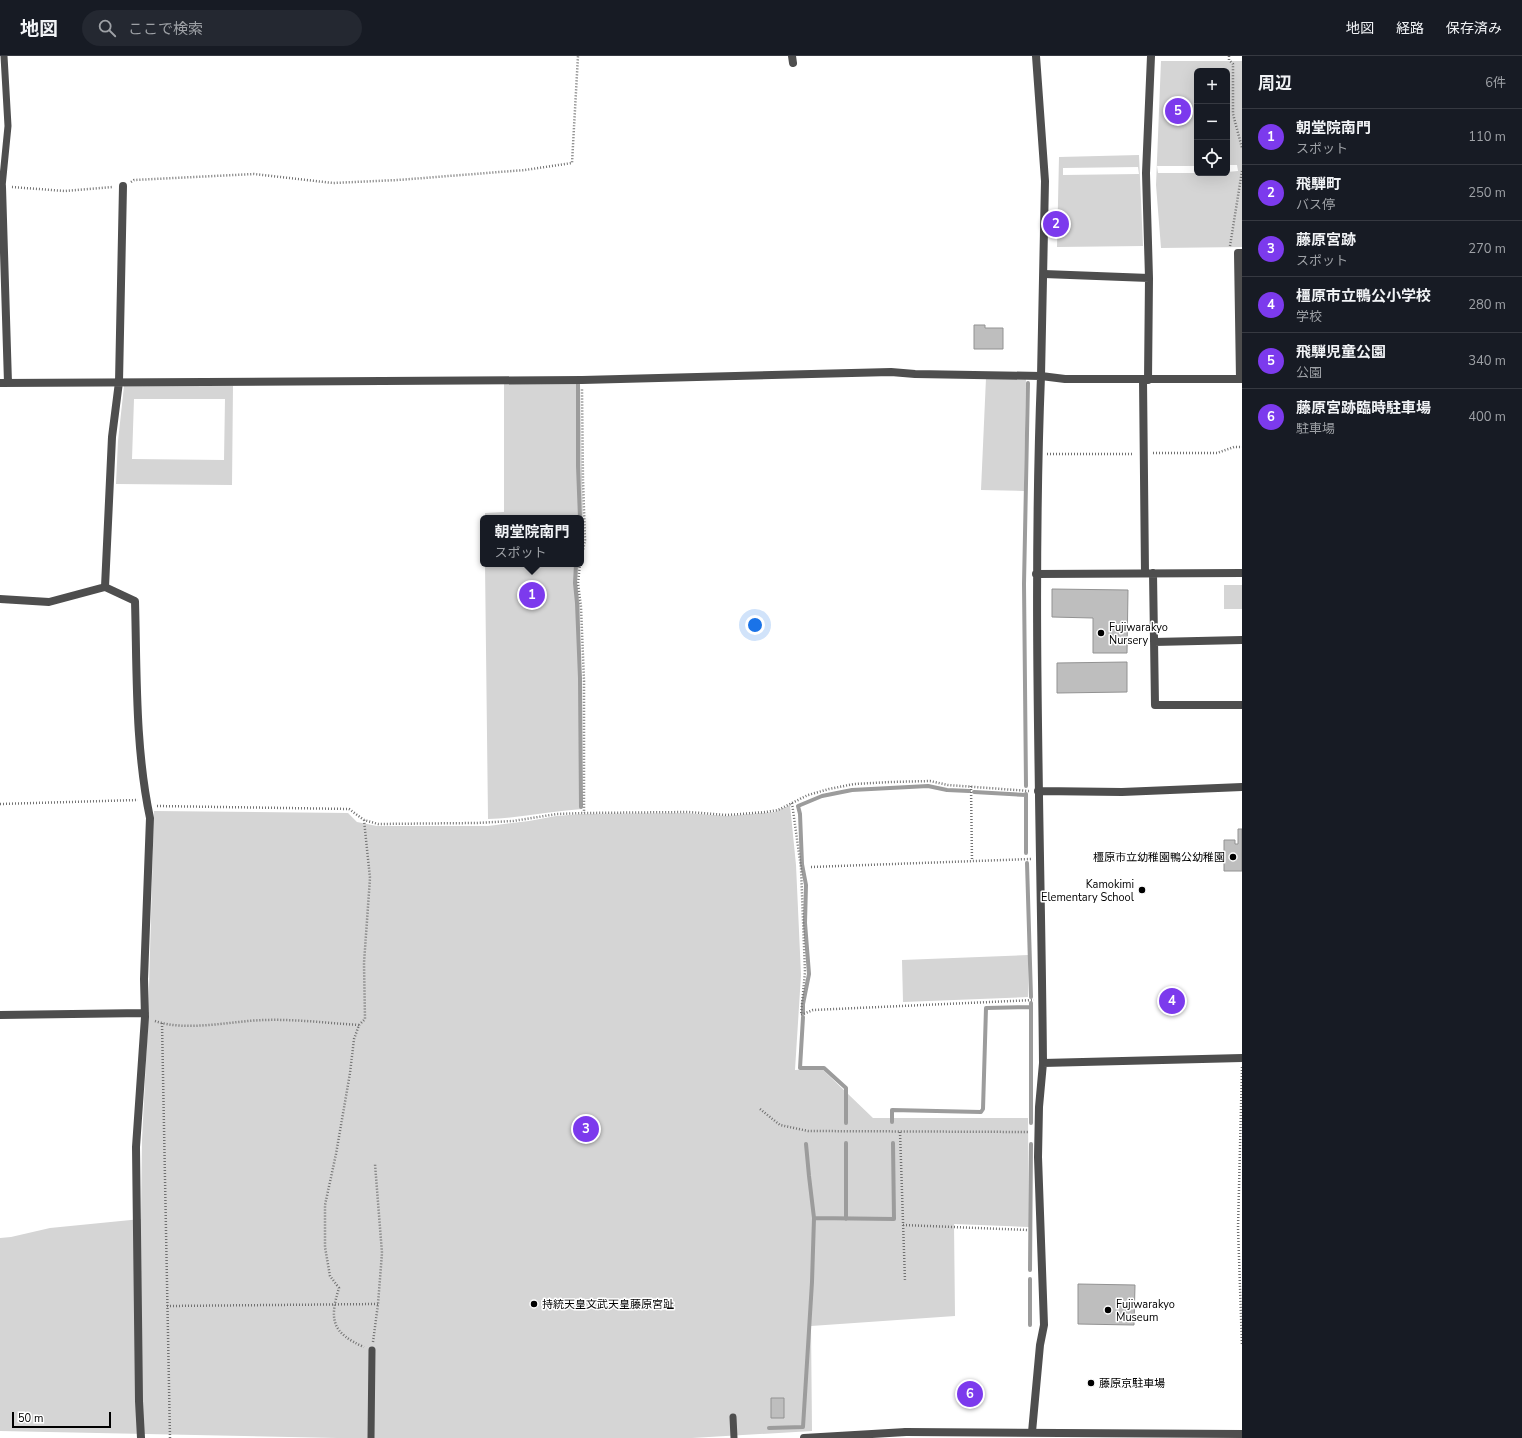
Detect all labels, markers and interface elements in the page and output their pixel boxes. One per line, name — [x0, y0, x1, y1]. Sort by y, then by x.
search box — [82, 10, 362, 46]
text: 地図 — [20, 16, 58, 42]
icon: search — [96, 17, 118, 39]
text: ここで検索 — [128, 19, 203, 39]
text: 地図 — [1346, 19, 1374, 38]
text: 経路 — [1396, 19, 1424, 38]
text: 保存済み — [1446, 19, 1502, 38]
map controls — [1194, 68, 1230, 176]
button: + — [1194, 68, 1230, 104]
text: 周辺 — [1258, 72, 1292, 95]
text: 6件 — [1485, 74, 1506, 92]
pin: 5 — [1165, 96, 1191, 126]
button: − — [1194, 104, 1230, 140]
text: 朝堂院南門 — [1296, 118, 1371, 138]
text: 1 — [1267, 128, 1275, 146]
text: 110 m — [1468, 128, 1506, 146]
button: locate — [1194, 140, 1230, 176]
text: スポット — [1296, 140, 1348, 158]
text: 飛騨町 — [1296, 174, 1341, 194]
text: 2 — [1267, 184, 1275, 202]
text: 250 m — [1468, 184, 1506, 202]
text: バス停 — [1296, 196, 1335, 214]
pin: 2 — [1043, 209, 1069, 239]
text: 藤原宮跡 — [1296, 230, 1356, 250]
text: 3 — [1267, 240, 1275, 258]
text: 270 m — [1468, 240, 1506, 258]
text: スポット — [1296, 252, 1348, 270]
text: 橿原市立鴨公小学校 — [1296, 286, 1431, 306]
text: 4 — [1267, 296, 1275, 314]
text: 280 m — [1468, 296, 1506, 314]
text: 学校 — [1296, 308, 1322, 326]
text: 飛騨児童公園 — [1296, 342, 1386, 362]
text: 5 — [1267, 352, 1275, 370]
text: 340 m — [1468, 352, 1506, 370]
text: 公園 — [1296, 364, 1322, 382]
text: 藤原宮跡臨時駐車場 — [1296, 398, 1431, 418]
text: 6 — [1267, 408, 1275, 426]
text: 400 m — [1468, 408, 1506, 426]
text: 駐車場 — [1296, 420, 1335, 438]
popup — [480, 515, 584, 567]
text: 朝堂院南門 — [494, 522, 570, 542]
text: スポット — [494, 544, 547, 562]
pin: 1 — [519, 580, 545, 610]
your location — [745, 615, 765, 635]
place label: Fujiwarakyo Nursery — [1109, 620, 1168, 648]
marker: Fujiwarakyo Nursery — [1096, 628, 1106, 638]
place label: 橿原市立幼稚園鴨公幼稚園 — [1093, 850, 1225, 865]
marker: 橿原市立幼稚園鴨公幼稚園 — [1228, 852, 1238, 862]
place label: Kamokimi Elementary School — [1041, 877, 1135, 905]
marker: Kamokimi Elementary School — [1137, 885, 1147, 895]
pin: 4 — [1159, 986, 1185, 1016]
pin: 3 — [573, 1114, 599, 1144]
place label: 持統天皇文武天皇藤原宮趾 — [542, 1297, 674, 1312]
place label: Fujiwarakyo Museum — [1116, 1297, 1175, 1325]
marker: 持統天皇文武天皇藤原宮趾 — [529, 1299, 539, 1309]
marker: Fujiwarakyo Museum — [1103, 1305, 1113, 1315]
place label: 藤原京駐車場 — [1099, 1376, 1165, 1391]
marker: 藤原京駐車場 — [1086, 1378, 1096, 1388]
pin: 6 — [957, 1379, 983, 1409]
scale bar — [12, 1410, 111, 1429]
text: 50 m — [18, 1411, 43, 1426]

